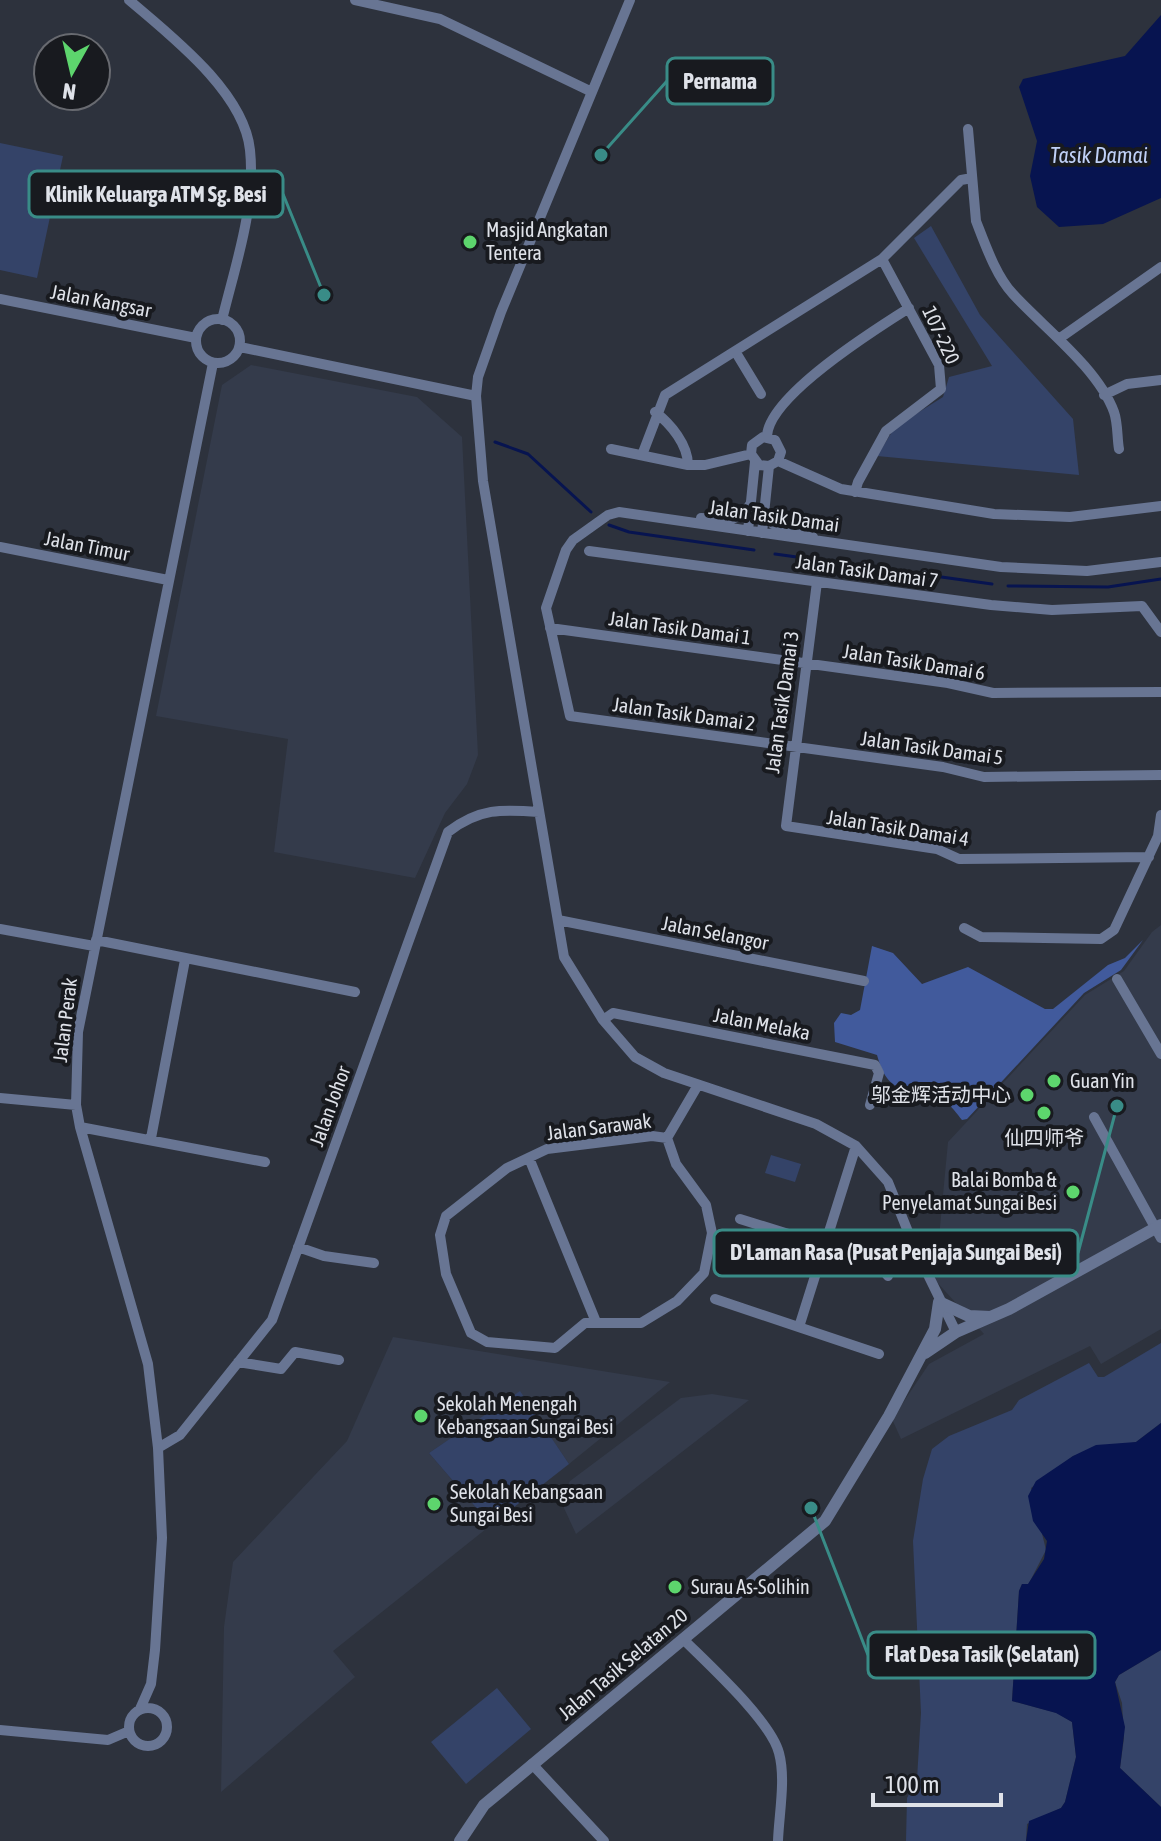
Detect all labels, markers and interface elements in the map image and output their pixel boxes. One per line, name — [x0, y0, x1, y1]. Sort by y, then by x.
north arrow — [32, 32, 112, 112]
callout: Pernama — [667, 58, 773, 104]
text: Pernama — [683, 68, 757, 94]
text: N — [61, 78, 77, 106]
water label: Tasik Damai — [1050, 142, 1148, 168]
callout: Klinik Keluarga ATM Sg. Besi — [29, 171, 283, 217]
text: Klinik Keluarga ATM Sg. Besi — [45, 181, 267, 207]
place label: Masjid Angkatan Tentera — [486, 218, 608, 264]
marker: Masjid Angkatan Tentera — [461, 233, 479, 251]
street label: Jalan Kangsar — [49, 279, 154, 322]
street label: 107-220 — [918, 302, 965, 367]
street label: Jalan Tasik Damai — [707, 495, 841, 536]
street label: Jalan Timur — [43, 526, 132, 565]
street label: Jalan Tasik Damai 7 — [794, 549, 940, 592]
street label: Jalan Tasik Damai 1 — [607, 606, 753, 649]
street label: Jalan Tasik Damai 3 — [760, 629, 803, 775]
street label: Jalan Tasik Damai 6 — [841, 639, 987, 684]
street label: Jalan Tasik Damai 2 — [611, 692, 757, 735]
street label: Jalan Tasik Damai 5 — [859, 726, 1005, 769]
street label: Jalan Tasik Damai 4 — [825, 805, 971, 850]
street label: Jalan Selangor — [660, 911, 771, 954]
street label: Jalan Perak — [48, 976, 81, 1064]
street label: Jalan Melaka — [712, 1003, 812, 1044]
street label: Jalan Johor — [304, 1062, 355, 1149]
place label: Guan Yin — [1070, 1069, 1135, 1092]
marker: Guan Yin — [1045, 1072, 1063, 1090]
place label: 邬金辉活动中心 — [871, 1083, 1011, 1106]
marker: 邬金辉活动中心 — [1018, 1086, 1036, 1104]
marker: 仙四师爷 — [1035, 1104, 1053, 1122]
street label: Jalan Sarawak — [545, 1109, 653, 1144]
place label: 仙四师爷 — [1004, 1126, 1084, 1149]
place label: Balai Bomba & Penyelamat Sungai Besi — [882, 1168, 1058, 1214]
marker: Balai Bomba & Penyelamat Sungai Besi — [1064, 1183, 1082, 1201]
callout: D'Laman Rasa (Pusat Penjaja Sungai Besi) — [714, 1230, 1078, 1276]
text: D'Laman Rasa (Pusat Penjaja Sungai Besi) — [730, 1239, 1062, 1265]
place label: Sekolah Menengah Kebangsaan Sungai Besi — [437, 1392, 613, 1438]
marker: Sekolah Menengah Kebangsaan Sungai Besi — [412, 1407, 430, 1425]
place label: Sekolah Kebangsaan Sungai Besi — [450, 1480, 603, 1526]
marker: Sekolah Kebangsaan Sungai Besi — [425, 1495, 443, 1513]
place label: Surau As-Solihin — [691, 1575, 810, 1598]
marker: Surau As-Solihin — [666, 1578, 684, 1596]
street label: Jalan Tasik Selatan 20 — [554, 1603, 692, 1724]
callout: Flat Desa Tasik (Selatan) — [868, 1632, 1095, 1678]
text: Flat Desa Tasik (Selatan) — [885, 1641, 1079, 1667]
scale bar — [873, 1757, 1001, 1807]
text: 100 m — [885, 1771, 939, 1798]

